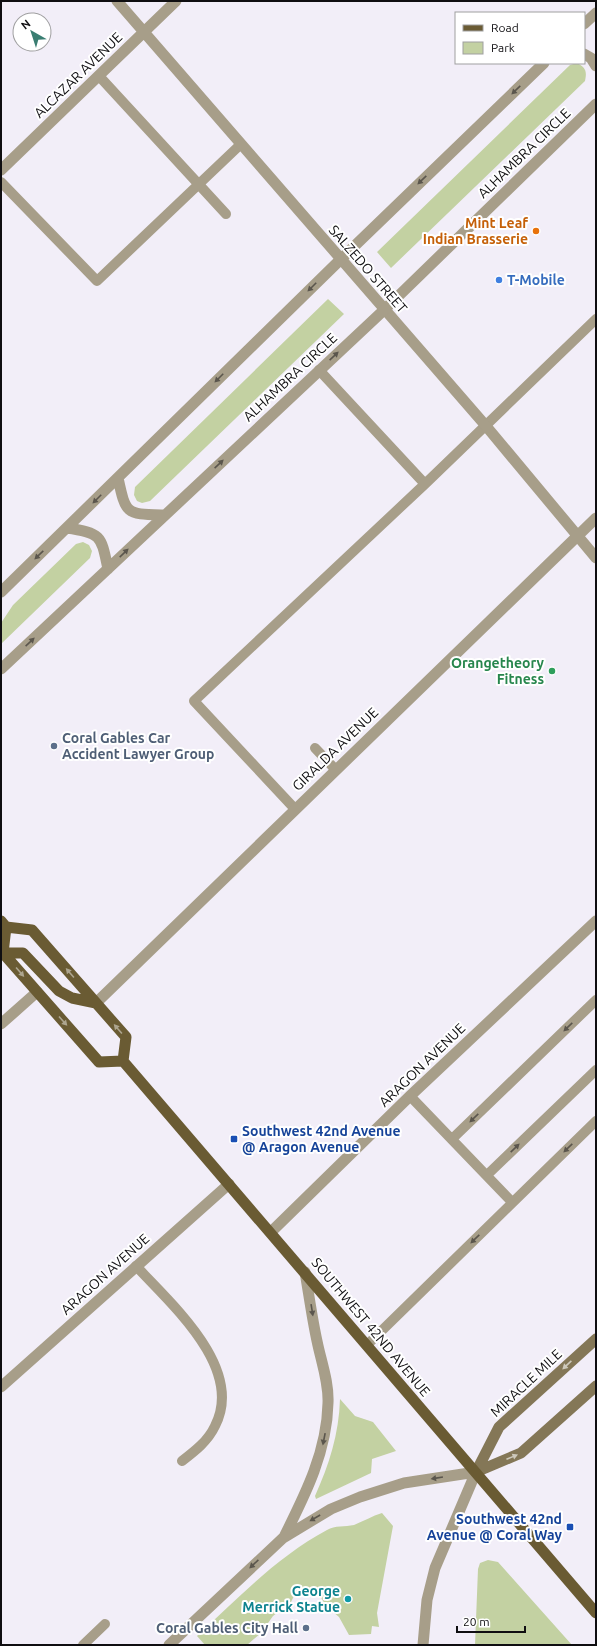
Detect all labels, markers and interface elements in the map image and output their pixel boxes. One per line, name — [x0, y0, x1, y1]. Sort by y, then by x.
north arrow — [12, 12, 52, 52]
legend — [455, 12, 585, 64]
text: N — [19, 17, 33, 31]
text: Road — [491, 21, 519, 34]
street label: ALCAZAR AVENUE — [31, 29, 125, 121]
text: Park — [491, 41, 515, 54]
one-way arrow — [511, 85, 521, 95]
street label: ALHAMBRA CIRCLE — [475, 105, 574, 201]
one-way arrow — [417, 175, 427, 185]
place label: Mint Leaf Indian Brasserie — [423, 215, 528, 247]
street label: SALZEDO STREET — [326, 222, 411, 316]
marker: Mint Leaf Indian Brasserie — [531, 226, 541, 236]
place label: T-Mobile — [507, 272, 565, 288]
marker: T-Mobile — [494, 275, 504, 285]
one-way arrow — [307, 282, 317, 292]
street label: ALHAMBRA CIRCLE — [240, 329, 340, 424]
one-way arrow — [329, 351, 339, 361]
one-way arrow — [214, 373, 224, 383]
one-way arrow — [214, 459, 224, 469]
one-way arrow — [92, 494, 102, 504]
one-way arrow — [119, 548, 129, 558]
one-way arrow — [34, 550, 44, 560]
one-way arrow — [25, 638, 34, 647]
place label: Orangetheory Fitness — [451, 655, 545, 687]
marker: Orangetheory Fitness — [547, 666, 557, 676]
street label: GIRALDA AVENUE — [289, 704, 381, 794]
place label: Coral Gables Car Accident Lawyer Group — [62, 730, 214, 762]
marker: Coral Gables Car Accident Lawyer Group — [49, 741, 59, 751]
one-way arrow — [15, 968, 24, 977]
one-way arrow — [66, 968, 75, 978]
one-way arrow — [58, 1016, 68, 1026]
street label: ARAGON AVENUE — [376, 1020, 468, 1110]
one-way arrow — [563, 1023, 573, 1032]
one-way arrow — [114, 1024, 123, 1034]
one-way arrow — [469, 1113, 479, 1122]
place label: Southwest 42nd Avenue @ Aragon Avenue — [242, 1123, 401, 1155]
marker: Southwest 42nd Avenue @ Aragon Avenue — [229, 1134, 239, 1144]
one-way arrow — [510, 1143, 520, 1153]
one-way arrow — [563, 1143, 573, 1153]
street label: ARAGON AVENUE — [58, 1230, 152, 1318]
one-way arrow — [470, 1234, 480, 1244]
street label: SOUTHWEST 42ND AVENUE — [308, 1255, 434, 1400]
one-way arrow — [309, 1304, 315, 1317]
street label: MIRACLE MILE — [487, 1346, 565, 1420]
one-way arrow — [562, 1360, 572, 1370]
one-way arrow — [321, 1432, 327, 1445]
one-way arrow — [507, 1454, 518, 1460]
one-way arrow — [431, 1475, 444, 1481]
place label: Southwest 42nd Avenue @ Coral Way — [427, 1511, 563, 1543]
one-way arrow — [309, 1515, 321, 1522]
marker: Southwest 42nd Avenue @ Coral Way — [565, 1522, 575, 1532]
one-way arrow — [249, 1559, 259, 1569]
place label: George Merrick Statue — [242, 1583, 340, 1615]
marker: George Merrick Statue — [343, 1594, 353, 1604]
scale bar — [457, 1608, 525, 1634]
text: 20 m — [463, 1615, 490, 1628]
place label: Coral Gables City Hall — [156, 1620, 298, 1636]
marker: Coral Gables City Hall — [301, 1623, 311, 1633]

